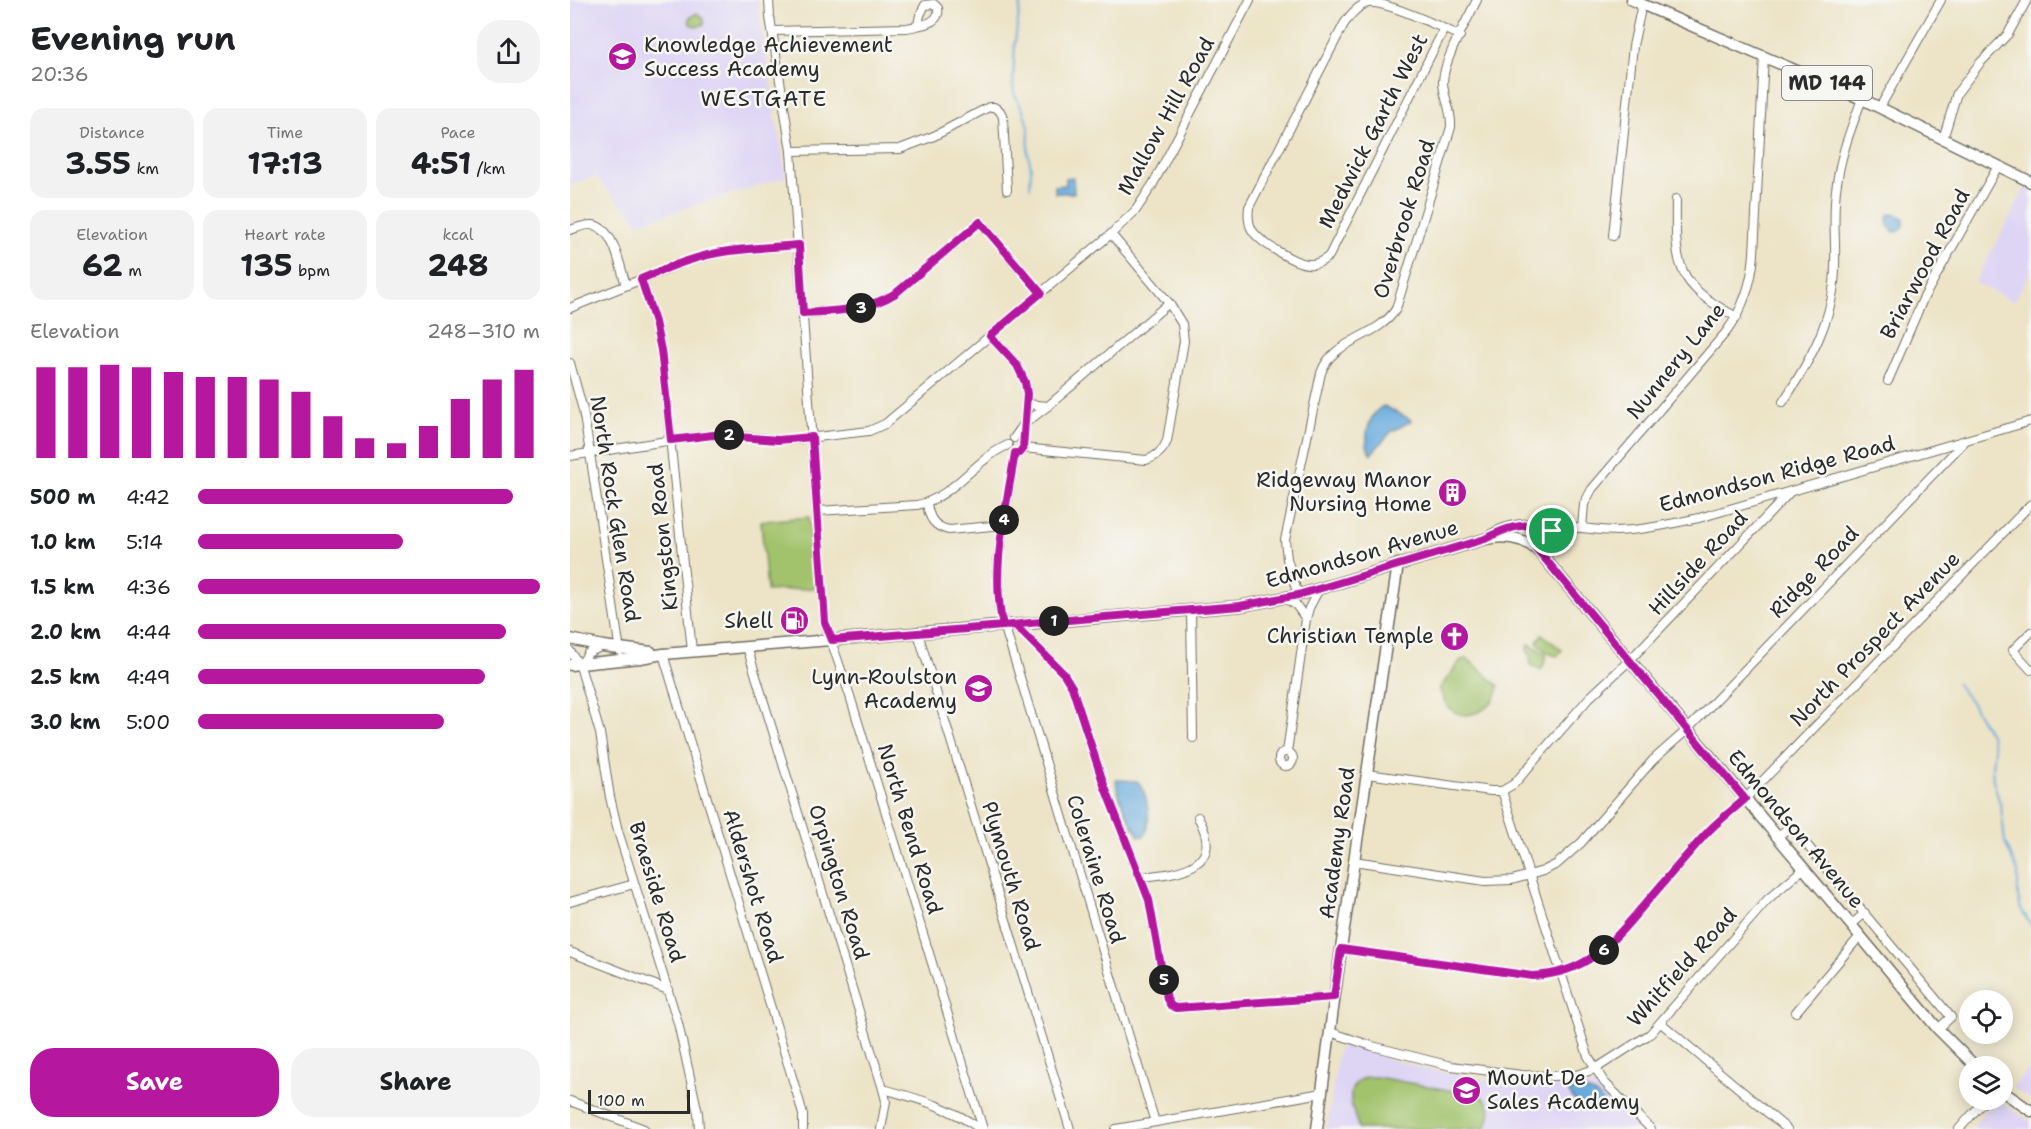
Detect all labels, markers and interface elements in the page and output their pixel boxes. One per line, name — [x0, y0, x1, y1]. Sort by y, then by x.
text: Evening run — [30, 16, 236, 61]
button: share — [477, 20, 540, 83]
street label: Medwick Garth West — [1312, 29, 1434, 233]
place label: Knowledge Achievement Success Academy — [644, 31, 893, 83]
street label: Mallow Hill Road — [1111, 32, 1221, 200]
school or university icon: Knowledge Achievement Success Academy — [607, 41, 639, 73]
text: 20:36 — [30, 61, 89, 87]
road number: MD 144 — [1782, 66, 1872, 100]
district label: WESTGATE — [700, 84, 828, 113]
text: Distance — [79, 122, 145, 143]
text: Time — [267, 122, 303, 143]
text: Pace — [440, 122, 476, 143]
street label: Overbrook Road — [1366, 136, 1442, 302]
text: 3.55 — [65, 143, 131, 184]
text: 17:13 — [247, 143, 323, 184]
text: 4:51 — [411, 143, 471, 184]
text: km — [131, 158, 159, 179]
text: /km — [471, 158, 505, 179]
street label: Briarwood Road — [1874, 184, 1976, 344]
text: Elevation — [76, 224, 148, 245]
text: Heart rate — [244, 224, 326, 245]
text: kcal — [442, 224, 474, 245]
text: 62 — [82, 245, 123, 286]
text: 135 — [240, 245, 292, 286]
text: 248 — [427, 245, 489, 286]
text: m — [123, 260, 142, 281]
text: bpm — [292, 260, 330, 281]
pin: 3 — [846, 293, 876, 323]
text: 3 — [855, 297, 867, 318]
street label: Nunnery Lane — [1620, 297, 1732, 425]
text: Elevation — [30, 318, 120, 344]
text: 248–310 m — [427, 318, 540, 344]
street label: North Rock Glen Road — [583, 394, 647, 624]
pin: 2 — [714, 420, 744, 450]
text: 2 — [723, 424, 735, 445]
street label: Edmondson Ridge Road — [1656, 429, 1898, 519]
street label: Kingston Road — [641, 462, 685, 612]
place label: Ridgeway Manor Nursing Home — [1256, 466, 1432, 518]
building icon: Ridgeway Manor Nursing Home — [1437, 476, 1469, 508]
text: 500 m — [30, 484, 96, 510]
text: 4:42 — [126, 484, 170, 510]
street label: Hillside Road — [1642, 504, 1754, 622]
pin: 4 — [989, 505, 1019, 535]
pin — [1526, 505, 1577, 556]
text: 4 — [998, 509, 1010, 530]
street label: Edmondson Avenue — [1262, 513, 1462, 595]
icon: arrive — [1535, 514, 1568, 547]
street label: Ridge Road — [1763, 520, 1865, 624]
text: 1.0 km — [30, 529, 95, 555]
text: 5:14 — [126, 529, 163, 555]
street label: North Prospect Avenue — [1784, 545, 1966, 733]
text: 1.5 km — [30, 574, 94, 600]
text: 4:36 — [126, 574, 171, 600]
fuel station icon: Shell — [778, 605, 810, 637]
pin: 1 — [1039, 606, 1069, 636]
place label: Shell — [724, 607, 774, 635]
text: 1 — [1050, 610, 1058, 631]
text: 2.0 km — [30, 619, 101, 645]
text: 4:44 — [126, 619, 171, 645]
church icon: Christian Temple — [1439, 620, 1471, 652]
place label: Christian Temple — [1267, 622, 1434, 650]
place label: Lynn-Roulston Academy — [811, 663, 957, 715]
text: 2.5 km — [30, 664, 100, 690]
text: 4:49 — [126, 664, 171, 690]
school or university icon: Lynn-Roulston Academy — [962, 673, 994, 705]
text: 3.0 km — [30, 709, 101, 735]
text: 5:00 — [126, 709, 170, 735]
street label: North Bend Road — [871, 740, 949, 918]
street label: Edmondson Avenue — [1721, 744, 1871, 914]
street label: Academy Road — [1312, 765, 1362, 921]
street label: Coleraine Road — [1060, 791, 1132, 947]
street label: Plymouth Road — [975, 798, 1047, 954]
street label: Orpington Road — [802, 801, 876, 963]
street label: Aldershot Road — [716, 806, 790, 966]
street label: Braeside Road — [622, 818, 692, 966]
street label: Whitfield Road — [1621, 901, 1743, 1033]
pin: 6 — [1589, 935, 1619, 965]
text: 6 — [1598, 939, 1610, 960]
pin: 5 — [1149, 965, 1179, 995]
text: 5 — [1159, 969, 1169, 990]
map controls — [1959, 990, 2013, 1110]
button: locate — [1959, 990, 2013, 1044]
button: Save — [30, 1048, 279, 1117]
button: Share — [291, 1048, 540, 1117]
button: layers — [1959, 1056, 2013, 1110]
place label: Mount De Sales Academy — [1487, 1064, 1640, 1116]
school or university icon: Mount De Sales Academy — [1450, 1074, 1482, 1106]
scale bar — [588, 1087, 690, 1114]
text: 100 m — [597, 1090, 645, 1111]

